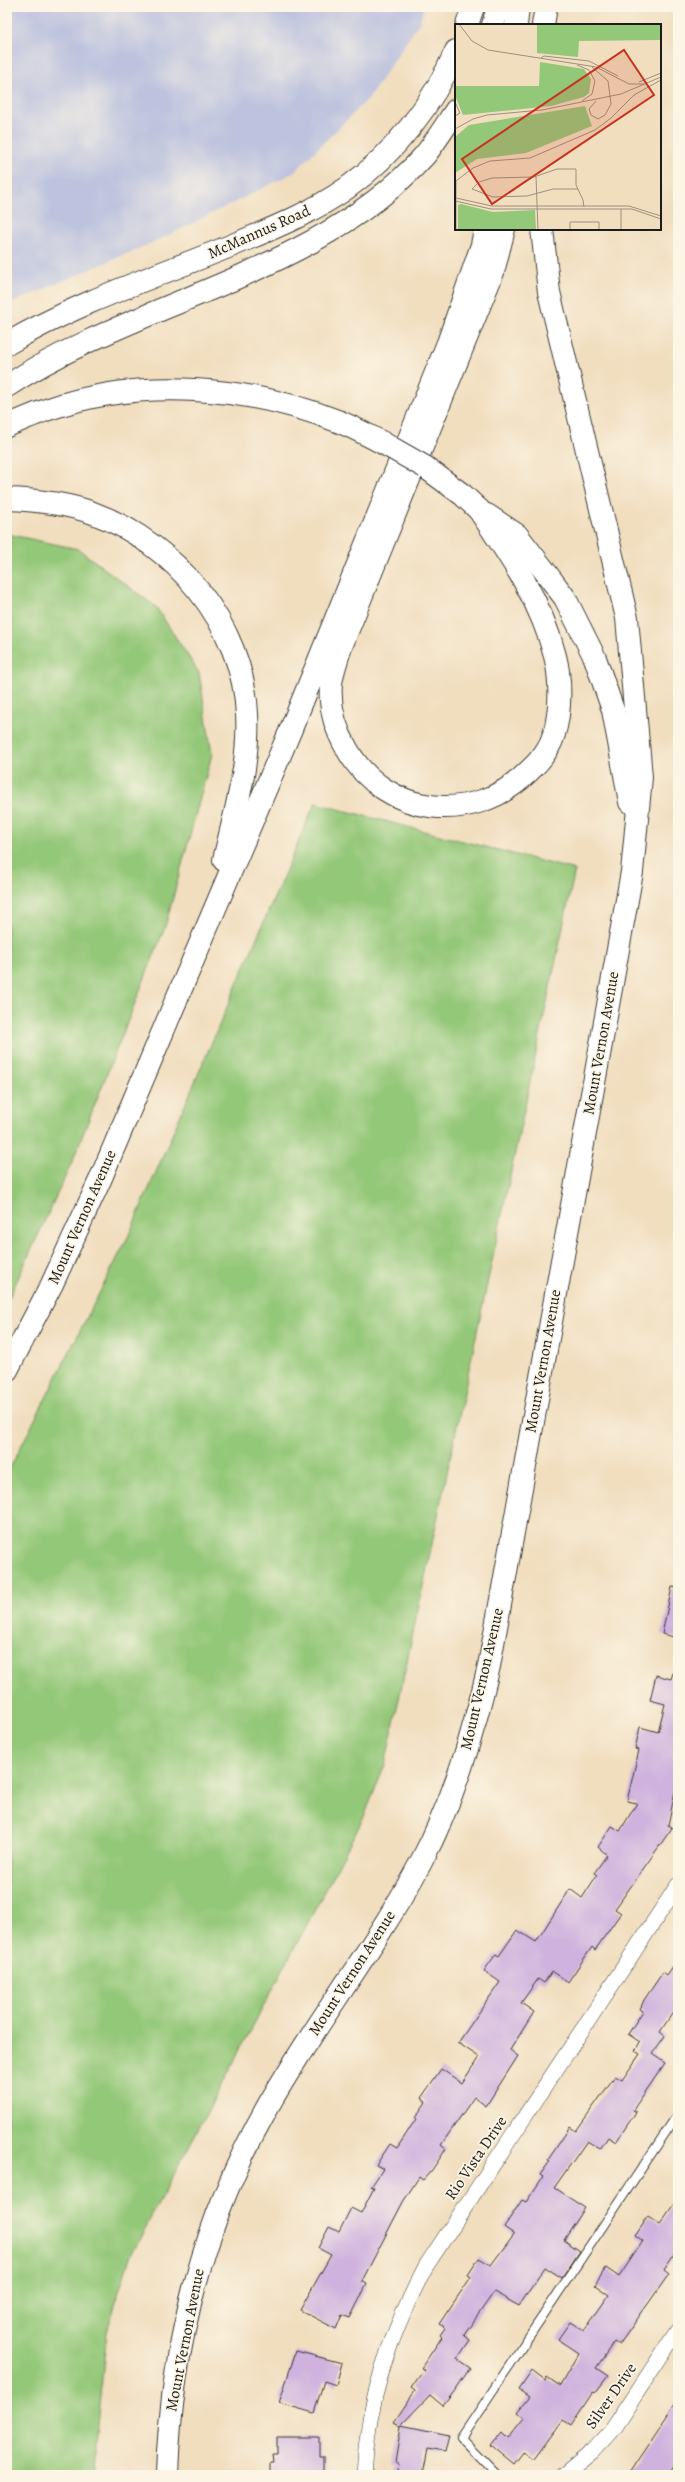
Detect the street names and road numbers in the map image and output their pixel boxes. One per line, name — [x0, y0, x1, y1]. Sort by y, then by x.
street label: McMannus Road — [204, 199, 314, 264]
street label: Mount Vernon Avenue — [578, 970, 624, 1116]
street label: Mount Vernon Avenue — [42, 1146, 122, 1288]
street label: Mount Vernon Avenue — [520, 1288, 566, 1434]
street label: Mount Vernon Avenue — [455, 1606, 509, 1752]
street label: Mount Vernon Avenue — [303, 1906, 401, 2040]
street label: Rio Vista Drive — [440, 2112, 512, 2204]
street label: Mount Vernon Avenue — [160, 2267, 210, 2413]
street label: Silver Drive — [580, 2359, 642, 2433]

